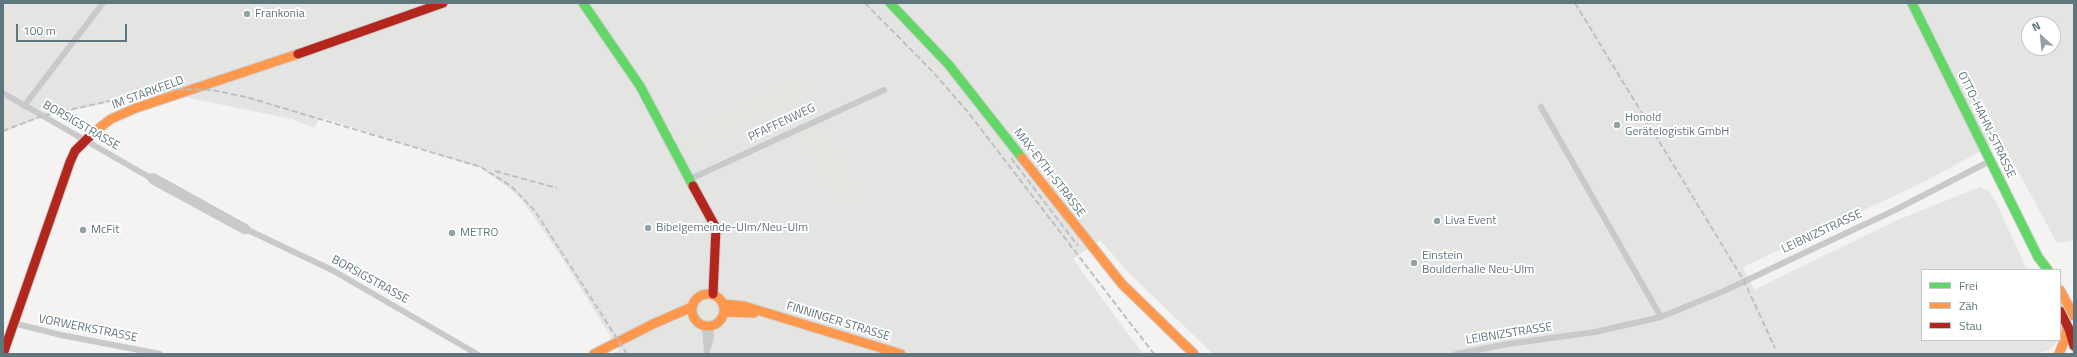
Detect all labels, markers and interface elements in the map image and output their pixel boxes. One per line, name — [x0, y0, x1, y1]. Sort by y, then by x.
place label: Frankonia — [255, 7, 305, 21]
marker: Frankonia — [242, 9, 252, 19]
scale bar — [18, 16, 129, 42]
north arrow — [2021, 16, 2061, 56]
text: N — [2029, 17, 2043, 35]
text: 100 m — [23, 21, 56, 40]
street label: OTTO-HAHN-STRASSE — [1954, 70, 2018, 180]
street label: IM STARKFELD — [110, 73, 186, 113]
street label: BORSIGSTRASSE — [40, 98, 122, 154]
street label: PFAFFENWEG — [746, 101, 818, 145]
place label: Honold Gerätelogistik GmbH — [1625, 111, 1729, 139]
marker: Honold Gerätelogistik GmbH — [1612, 120, 1622, 130]
street label: MAX-EYTH-STRASSE — [1010, 126, 1088, 220]
street label: LEIBNIZSTRASSE — [1780, 207, 1864, 257]
place label: Liva Event — [1445, 214, 1497, 228]
marker: Liva Event — [1432, 216, 1442, 226]
place label: Bibelgemeinde-Ulm/Neu-Ulm — [656, 221, 808, 235]
place label: McFit — [91, 223, 119, 237]
marker: Bibelgemeinde-Ulm/Neu-Ulm — [643, 223, 653, 233]
marker: McFit — [78, 225, 88, 235]
place label: METRO — [460, 226, 498, 240]
marker: METRO — [447, 228, 457, 238]
place label: Einstein Boulderhalle Neu-Ulm — [1422, 249, 1534, 277]
street label: BORSIGSTRASSE — [329, 253, 411, 307]
marker: Einstein Boulderhalle Neu-Ulm — [1409, 258, 1419, 268]
legend — [1921, 269, 2061, 341]
text: Frei — [1959, 276, 1978, 295]
text: Zäh — [1959, 296, 1978, 315]
street label: FINNINGER STRASSE — [785, 299, 891, 345]
street label: VORWERKSTRASSE — [37, 312, 139, 346]
text: Stau — [1959, 316, 1982, 335]
street label: LEIBNIZSTRASSE — [1465, 320, 1553, 348]

